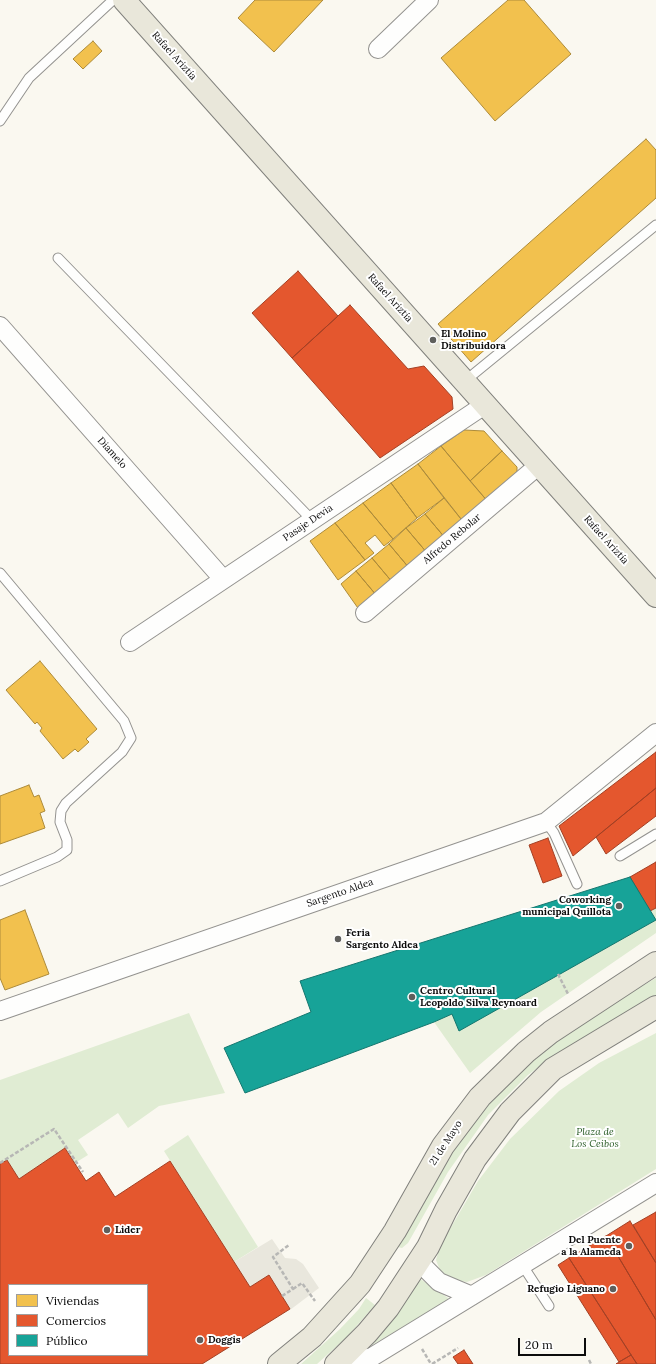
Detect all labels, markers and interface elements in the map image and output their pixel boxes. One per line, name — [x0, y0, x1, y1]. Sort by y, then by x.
street label: Rafael Ariztía — [149, 29, 199, 83]
street label: Rafael Ariztía — [365, 271, 415, 325]
place label: El Molino Distribuidora — [441, 328, 506, 352]
marker: El Molino Distribuidora — [428, 335, 438, 345]
street label: Diamelo — [95, 435, 129, 471]
street label: Pasaje Devia — [281, 502, 335, 544]
street label: Alfredo Rebolar — [421, 511, 483, 567]
street label: Rafael Ariztía — [581, 513, 631, 567]
street label: Sargento Aldea — [305, 876, 375, 910]
place label: Coworking municipal Quillota — [522, 894, 611, 918]
marker: Coworking municipal Quillota — [614, 901, 624, 911]
place label: Feria Sargento Aldea — [346, 927, 418, 950]
marker: Feria Sargento Aldea — [333, 934, 343, 944]
place label: Centro Cultural Leopoldo Silva Reynoard — [420, 985, 537, 1008]
marker: Centro Cultural Leopoldo Silva Reynoard — [407, 992, 417, 1002]
street label: 21 de Mayo — [427, 1118, 465, 1168]
park label: Plaza de Los Ceibos — [571, 1126, 619, 1150]
place label: Lider — [115, 1224, 140, 1236]
marker: Lider — [102, 1225, 112, 1235]
place label: Del Puente a la Alameda — [561, 1234, 621, 1258]
marker: Del Puente a la Alameda — [624, 1241, 634, 1251]
place label: Refugio Liguano — [527, 1283, 605, 1295]
legend — [8, 1284, 148, 1356]
marker: Refugio Liguano — [608, 1284, 618, 1294]
text: Viviendas — [46, 1293, 99, 1308]
text: Comercios — [46, 1313, 106, 1328]
scale bar — [520, 1330, 588, 1356]
text: Público — [46, 1333, 87, 1348]
place label: Doggis — [208, 1334, 241, 1346]
marker: Doggis — [195, 1335, 205, 1345]
text: 20 m — [525, 1337, 553, 1352]

